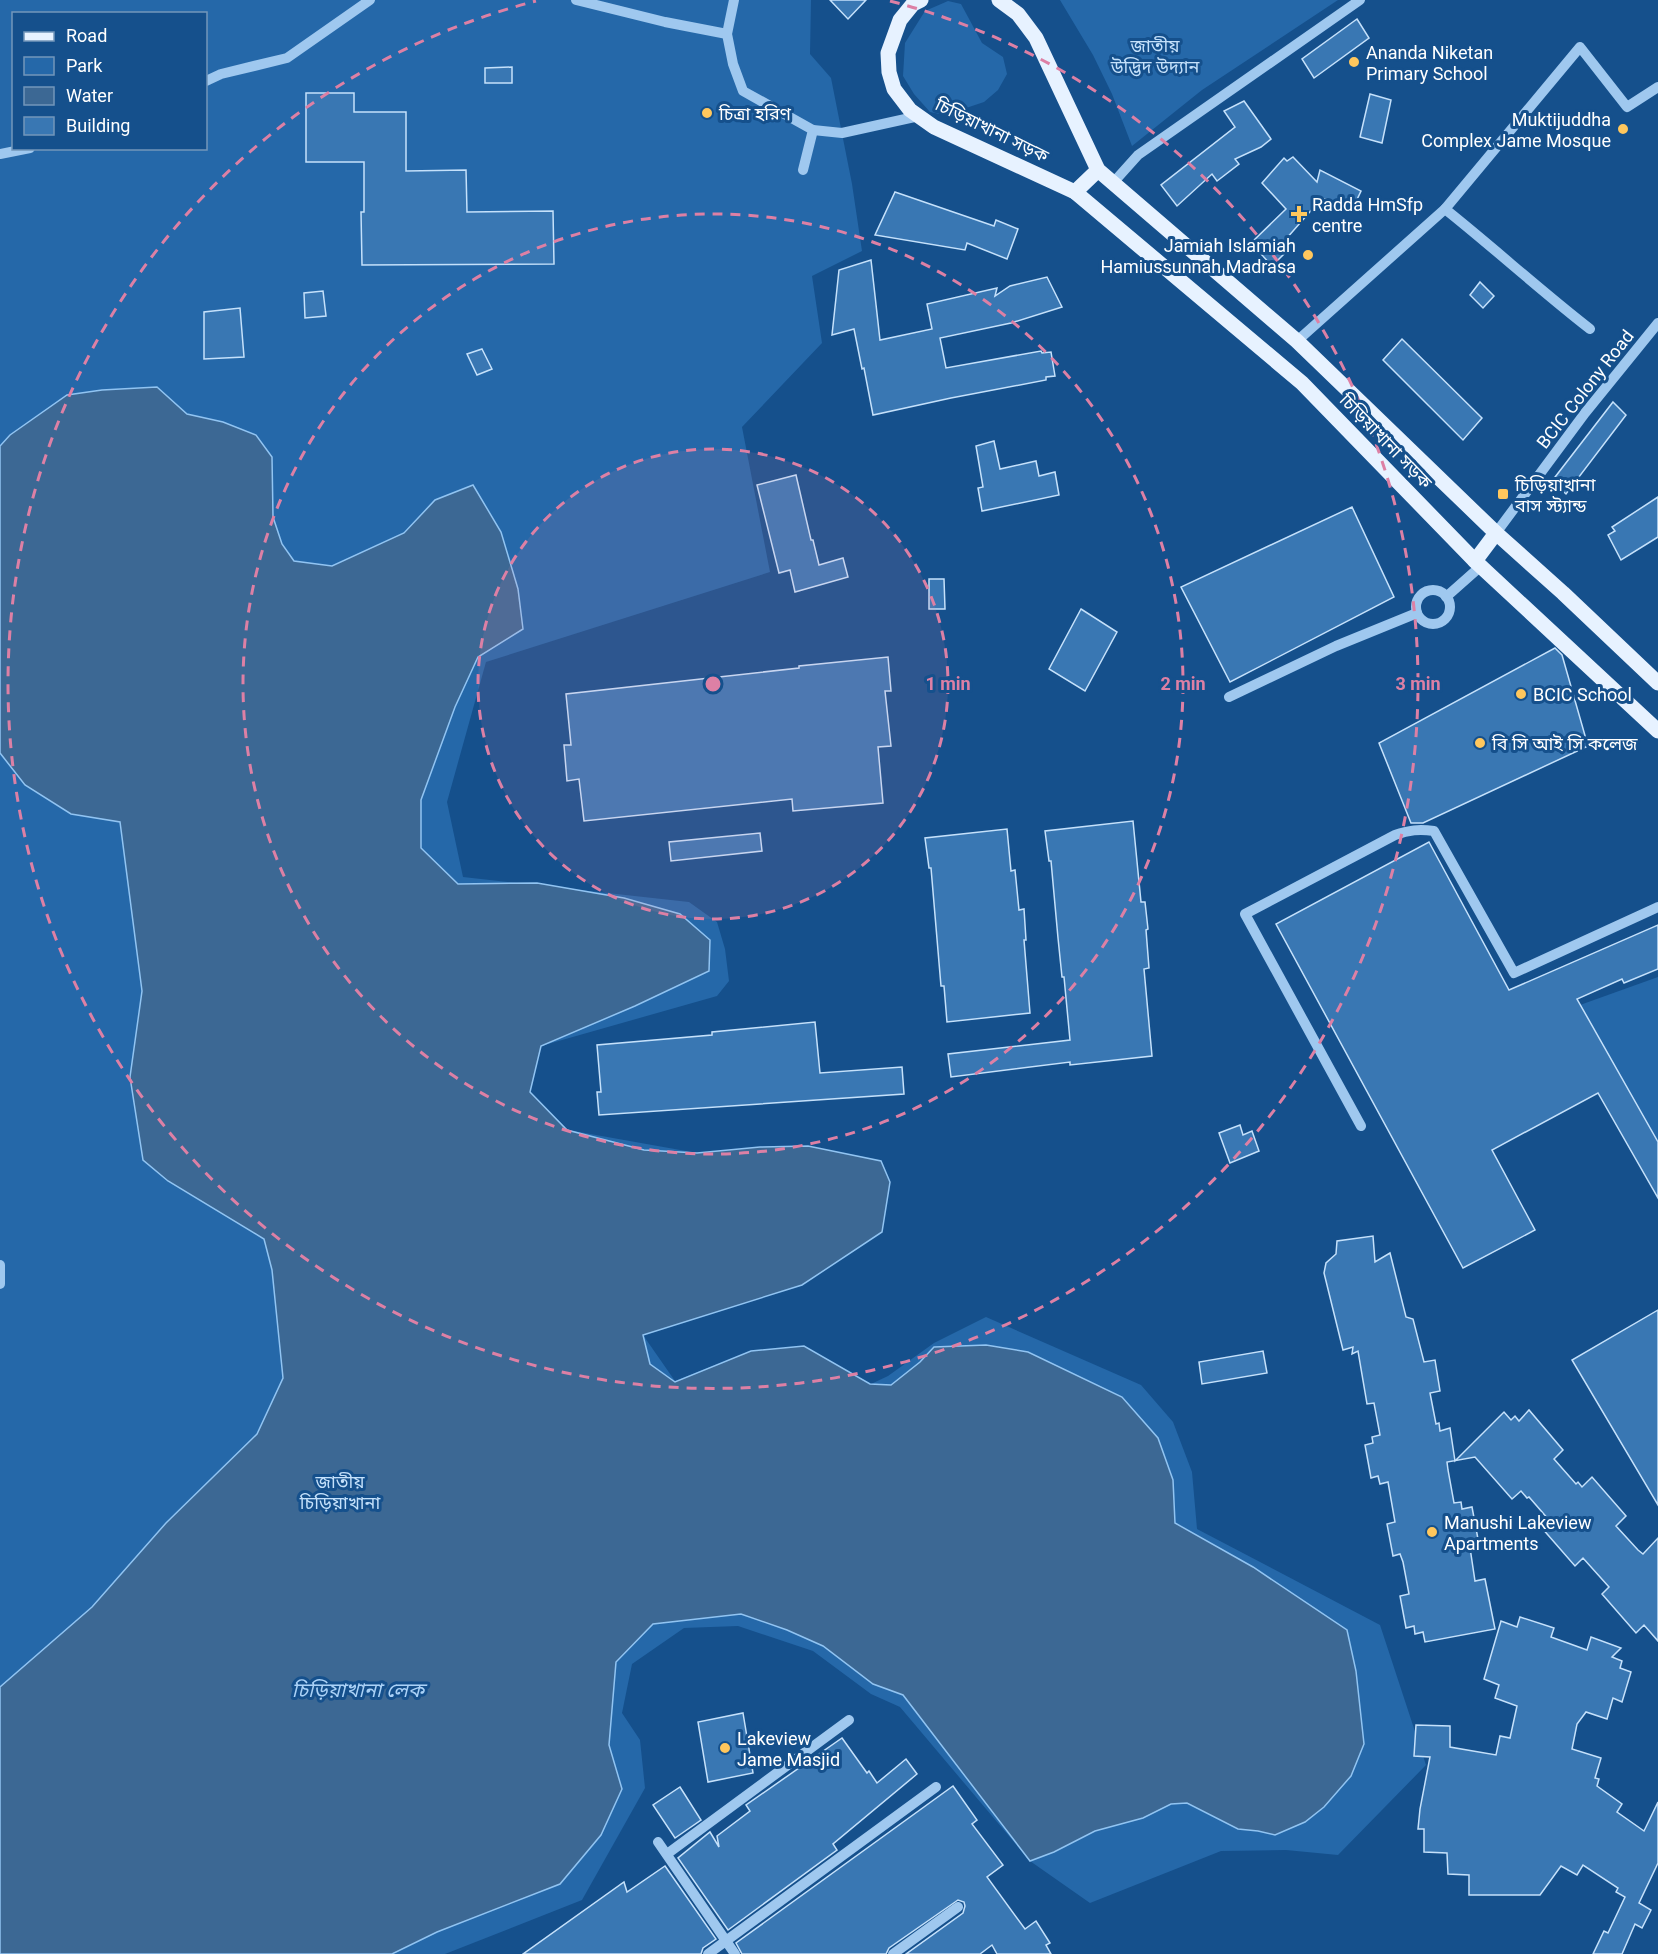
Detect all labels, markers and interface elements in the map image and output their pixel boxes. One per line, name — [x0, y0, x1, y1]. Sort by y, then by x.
legend — [12, 12, 207, 150]
text: Road — [66, 25, 107, 46]
park label: জাতীয় উদ্ভিদ উদ্যান — [1110, 35, 1200, 77]
place label: Ananda Niketan Primary School — [1366, 42, 1493, 84]
text: Park — [66, 55, 103, 76]
marker: Ananda Niketan Primary School — [1347, 55, 1361, 69]
text: Water — [66, 85, 113, 106]
street label: চিড়িয়াখানা সড়ক — [931, 93, 1053, 167]
place label: চিত্রা হরিণ — [718, 103, 792, 124]
marker: চিত্রা হরিণ — [700, 106, 714, 120]
place label: Muktijuddha Complex Jame Mosque — [1421, 109, 1611, 151]
text: Building — [66, 115, 130, 136]
marker: Muktijuddha Complex Jame Mosque — [1616, 122, 1630, 136]
place label: Radda HmSfp centre — [1312, 194, 1423, 236]
marker: Radda HmSfp centre — [1290, 205, 1308, 223]
place label: Jamiah Islamiah Hamiussunnah Madrasa — [1100, 235, 1296, 277]
marker: Jamiah Islamiah Hamiussunnah Madrasa — [1301, 248, 1315, 262]
street label: BCIC Colony Road — [1532, 325, 1638, 453]
street label: চিড়িয়াখানা সড়ক — [1335, 389, 1437, 493]
place label: চিড়িয়াখানা বাস স্ট্যান্ড — [1514, 474, 1596, 516]
marker: চিড়িয়াখানা বাস স্ট্যান্ড — [1496, 487, 1510, 501]
text: 1 min — [925, 673, 971, 694]
text: 2 min — [1160, 673, 1206, 694]
text: 3 min — [1395, 673, 1441, 694]
centre of rings — [703, 674, 723, 694]
place label: BCIC School — [1533, 684, 1632, 705]
marker: BCIC School — [1514, 687, 1528, 701]
place label: বি সি আই সি কলেজ — [1491, 733, 1638, 754]
marker: বি সি আই সি কলেজ — [1473, 736, 1487, 750]
park label: জাতীয় চিড়িয়াখানা — [299, 1471, 380, 1513]
place label: Manushi Lakeview Apartments — [1444, 1512, 1592, 1554]
marker: Manushi Lakeview Apartments — [1425, 1525, 1439, 1539]
water label: চিড়িয়াখানা লেক — [292, 1678, 428, 1702]
place label: Lakeview Jame Masjid — [737, 1728, 840, 1770]
marker: Lakeview Jame Masjid — [718, 1741, 732, 1755]

